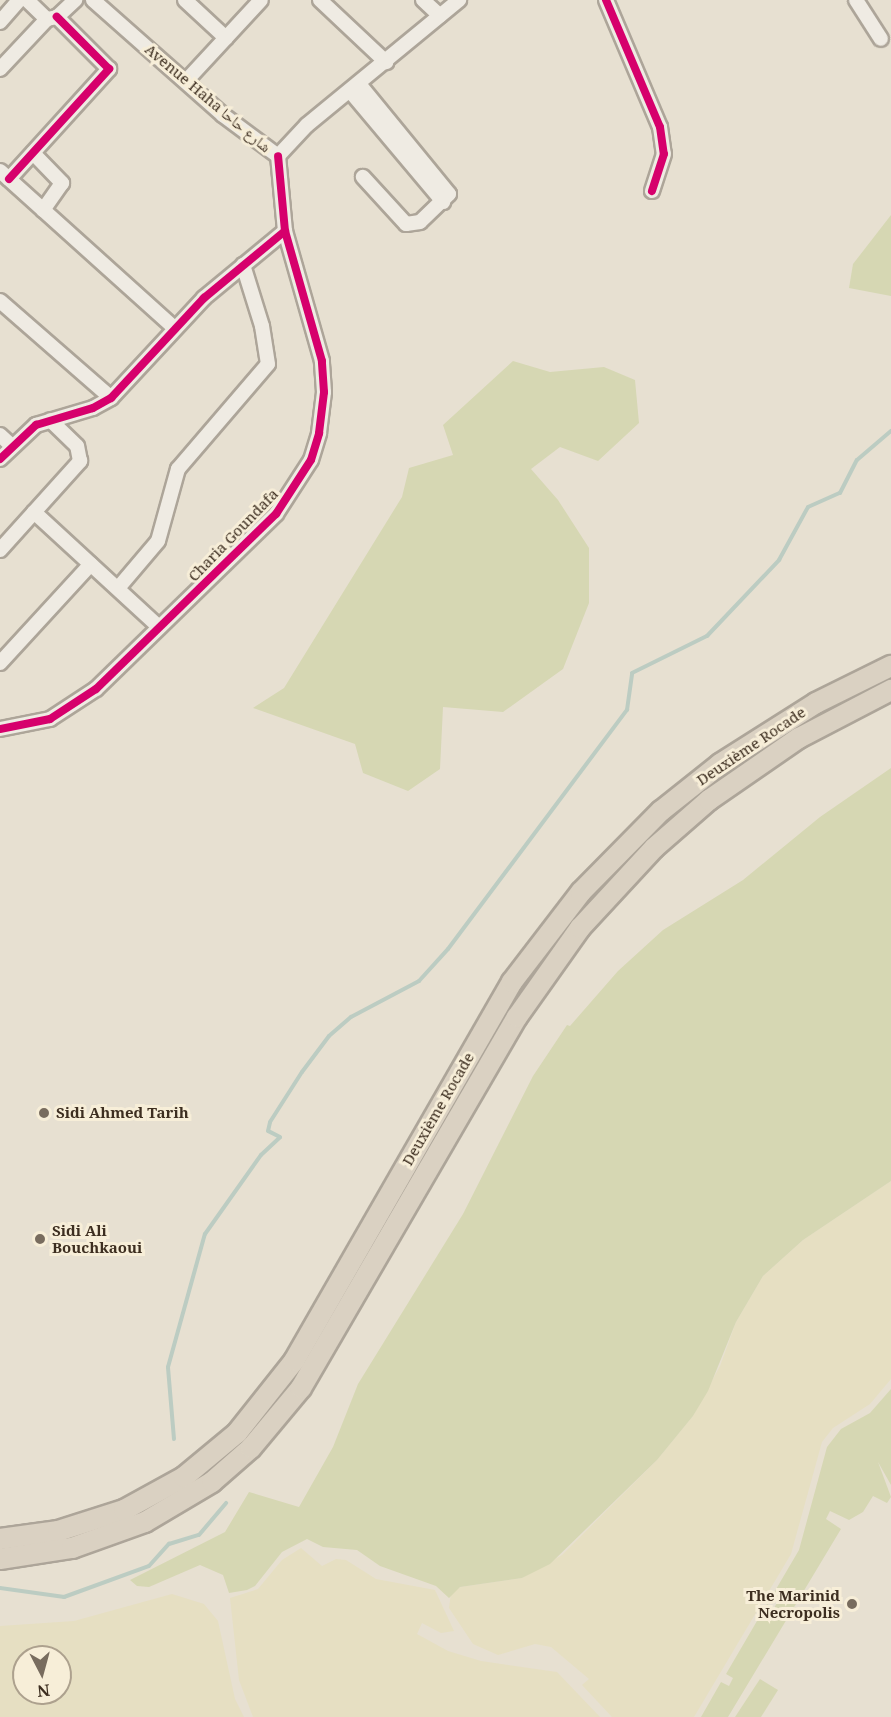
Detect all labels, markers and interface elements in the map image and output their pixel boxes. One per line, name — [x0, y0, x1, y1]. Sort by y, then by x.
street label: Avenue Haha شارع حاحا — [141, 40, 275, 156]
street label: Charia Goundafa — [184, 485, 282, 585]
street label: Deuxième Rocade — [693, 703, 809, 789]
street label: Deuxième Rocade — [398, 1049, 478, 1169]
place label: Sidi Ahmed Tarih — [56, 1104, 189, 1122]
marker: Sidi Ahmed Tarih — [37, 1106, 51, 1120]
place label: Sidi Ali Bouchkaoui — [52, 1221, 142, 1256]
marker: Sidi Ali Bouchkaoui — [33, 1232, 47, 1246]
place label: The Marinid Necropolis — [746, 1586, 840, 1621]
marker: The Marinid Necropolis — [845, 1597, 859, 1611]
north arrow — [12, 1645, 72, 1705]
text: N — [36, 1679, 51, 1703]

